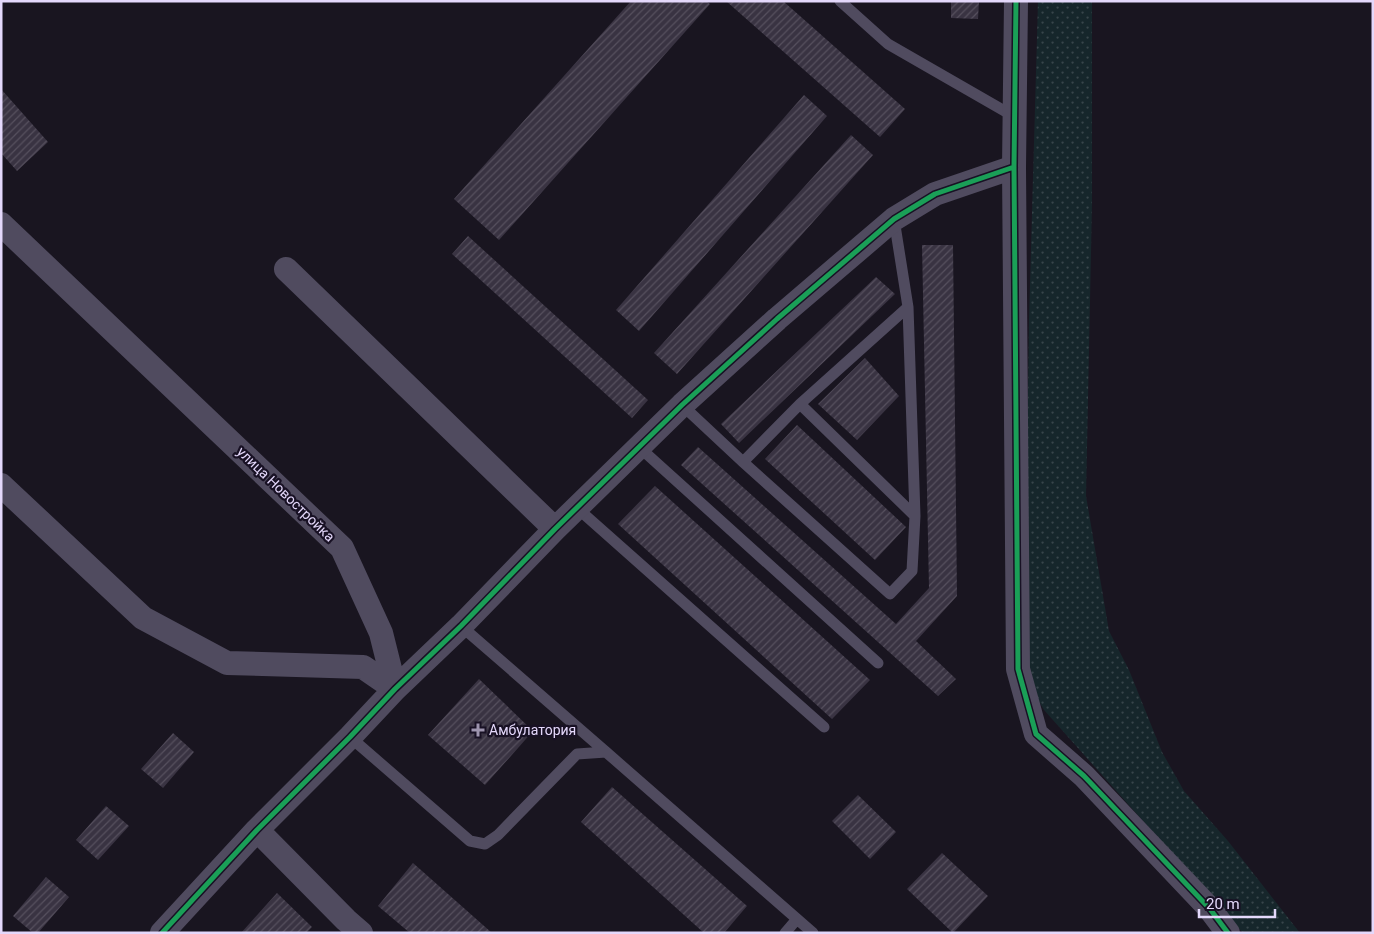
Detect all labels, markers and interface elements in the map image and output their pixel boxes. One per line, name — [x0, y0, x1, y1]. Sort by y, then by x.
street label: улица Новостройка — [234, 443, 338, 545]
place label: Амбулатория — [489, 722, 576, 738]
marker: Амбулатория — [471, 723, 485, 737]
scale bar — [1199, 886, 1275, 918]
text: 20 m — [1206, 895, 1240, 913]

